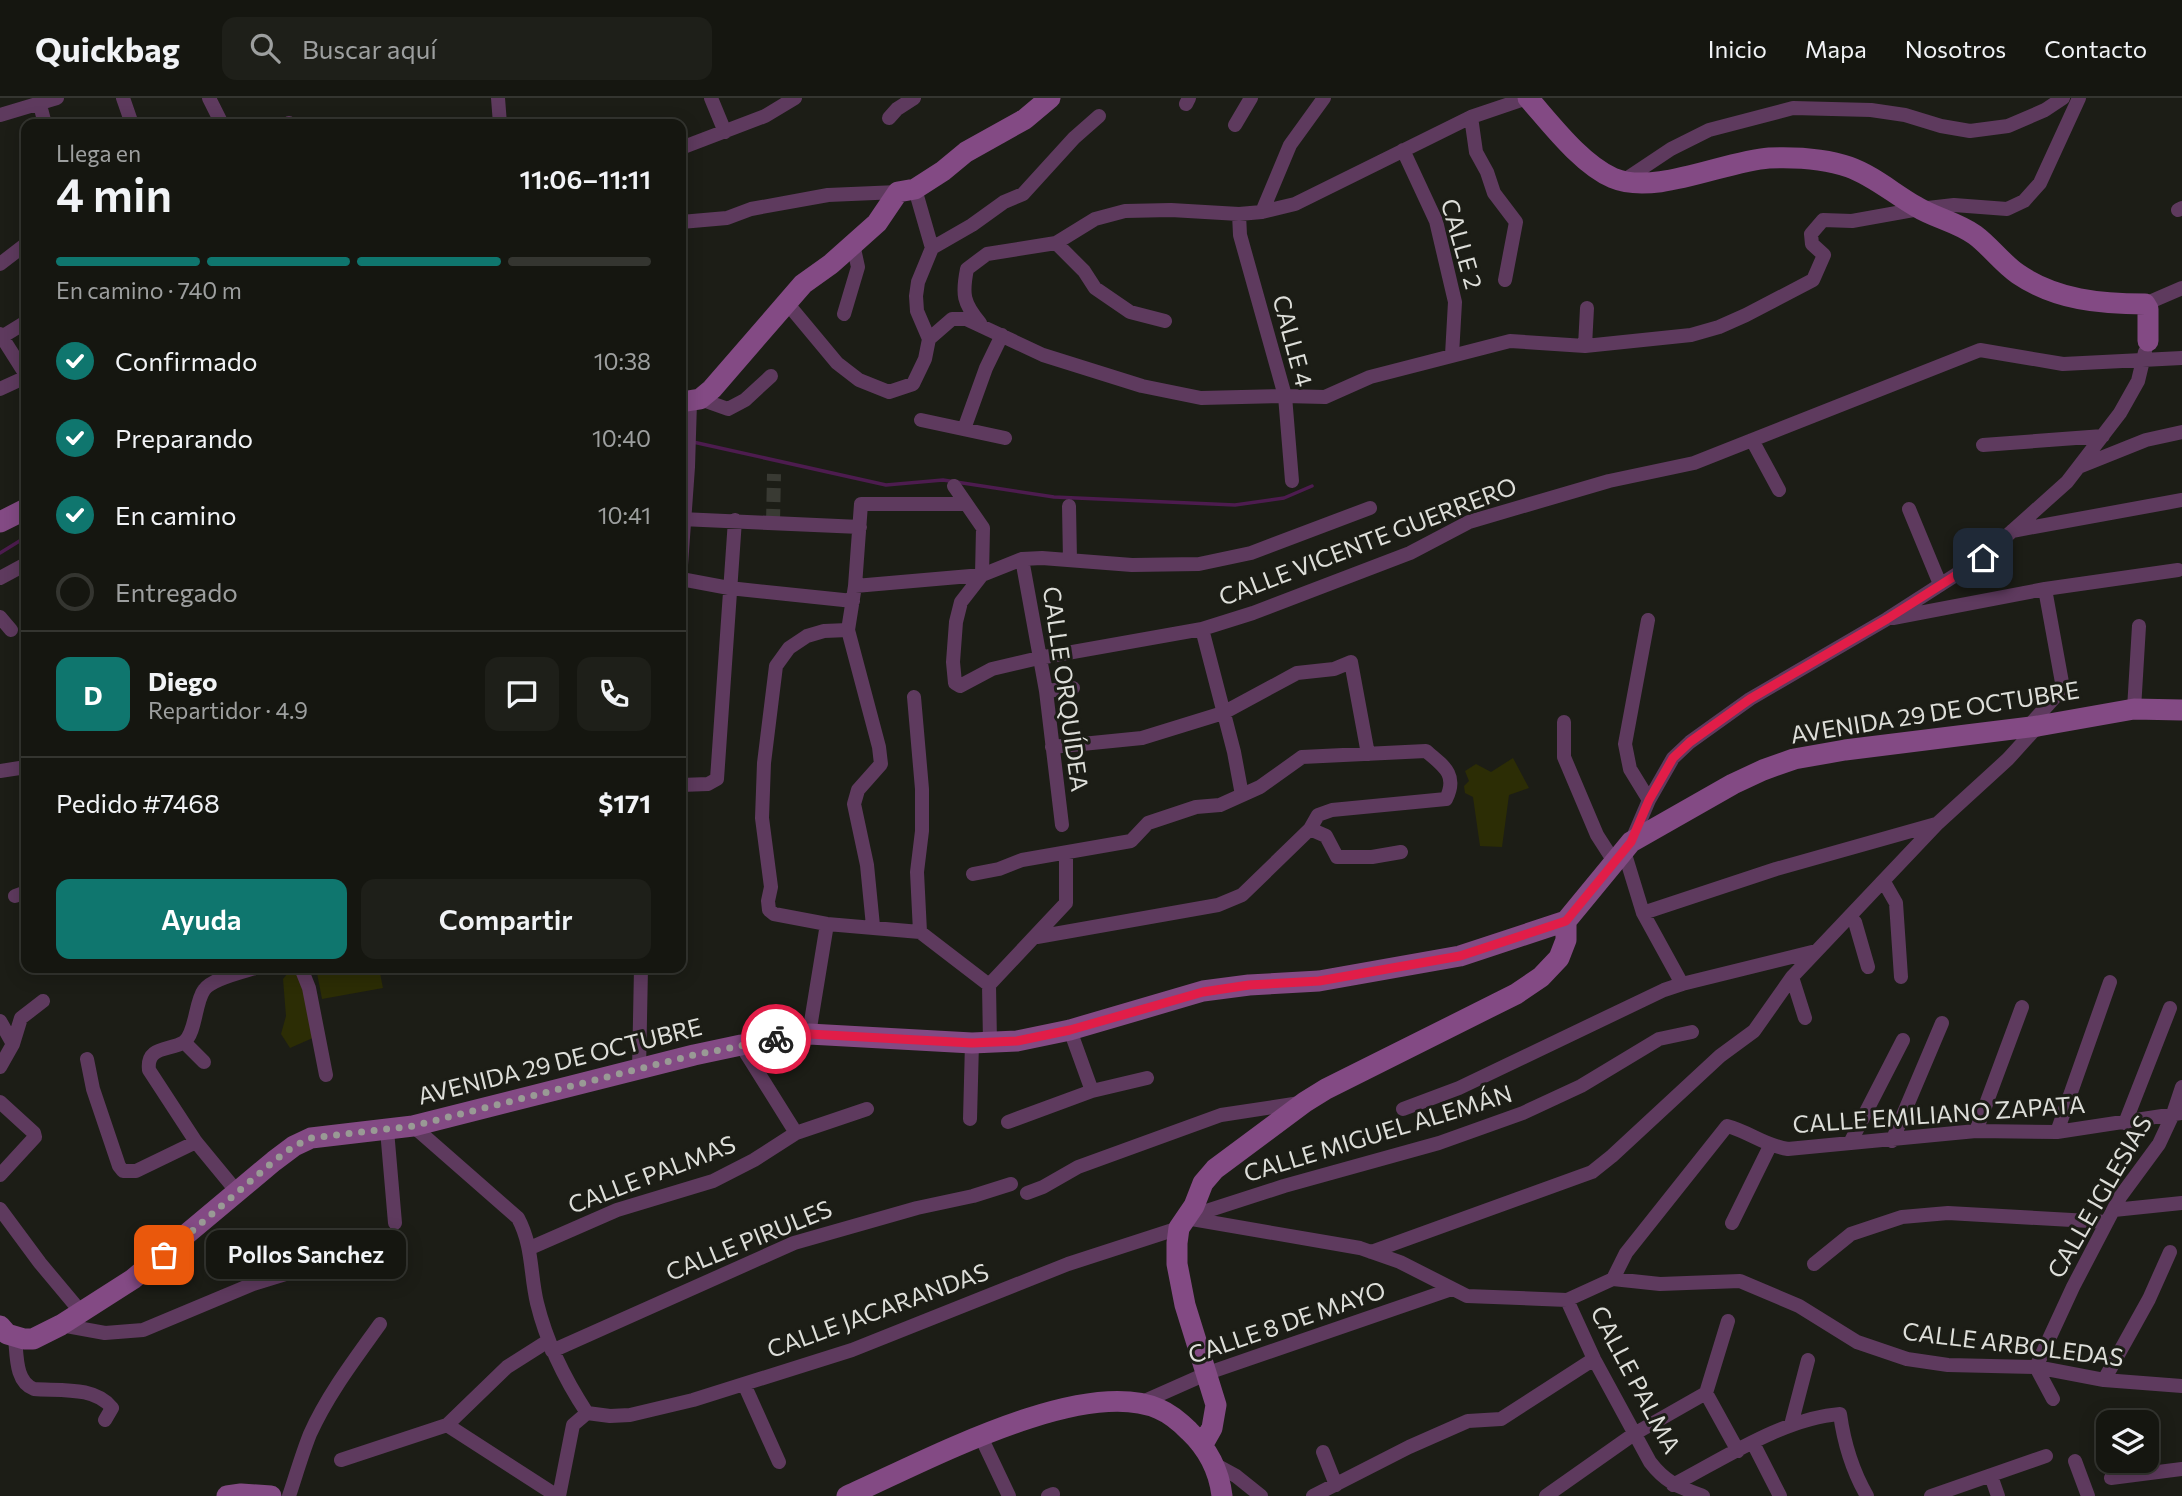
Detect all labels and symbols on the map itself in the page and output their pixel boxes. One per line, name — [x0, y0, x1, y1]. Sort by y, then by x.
street label: CALLE 2 — [1436, 195, 1489, 292]
street label: CALLE 4 — [1267, 292, 1320, 390]
street label: CALLE VICENTE GUERRERO — [1214, 470, 1520, 611]
pin — [1953, 528, 2013, 588]
street label: CALLE ORQUÍDEA — [1038, 584, 1095, 793]
street label: AVENIDA 29 DE OCTUBRE — [1788, 674, 2081, 749]
courier — [741, 1004, 811, 1074]
street label: AVENIDA 29 DE OCTUBRE — [414, 1011, 705, 1110]
street label: CALLE MIGUEL ALEMÁN — [1240, 1078, 1515, 1187]
street label: CALLE EMILIANO ZAPATA — [1792, 1089, 2086, 1138]
street label: CALLE IGLESIAS — [2040, 1110, 2157, 1283]
street label: CALLE PALMAS — [564, 1128, 739, 1219]
street label: CALLE PIRULES — [661, 1193, 836, 1286]
pin — [134, 1225, 194, 1285]
callout: Pollos Sanchez — [206, 1230, 406, 1280]
street label: CALLE JACARANDAS — [763, 1256, 992, 1363]
street label: CALLE 8 DE MAYO — [1184, 1274, 1389, 1369]
street label: CALLE PALMA — [1585, 1301, 1687, 1458]
street label: CALLE ARBOLEDAS — [1901, 1316, 2125, 1371]

